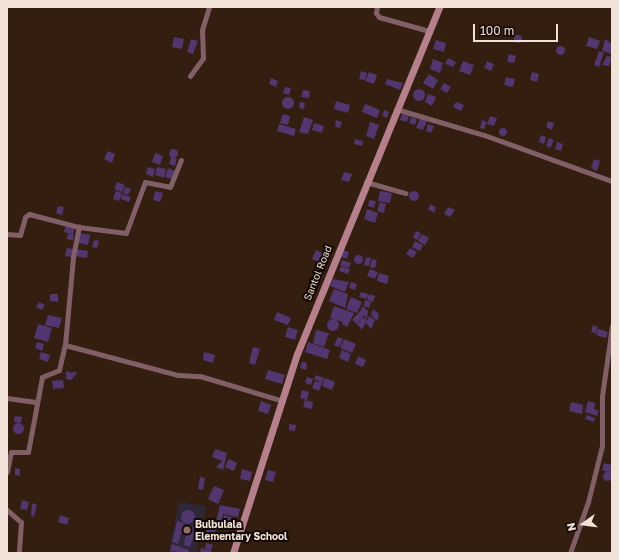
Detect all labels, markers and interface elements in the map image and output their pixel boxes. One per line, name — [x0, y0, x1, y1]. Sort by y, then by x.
scale bar — [475, 16, 560, 42]
text: 100 m — [480, 23, 514, 38]
street label: Santol Road — [302, 244, 334, 302]
north arrow — [563, 504, 603, 544]
place label: Bulbulala Elementary School — [195, 518, 287, 542]
text: N — [564, 521, 578, 533]
marker: Bulbulala Elementary School — [182, 525, 192, 535]

